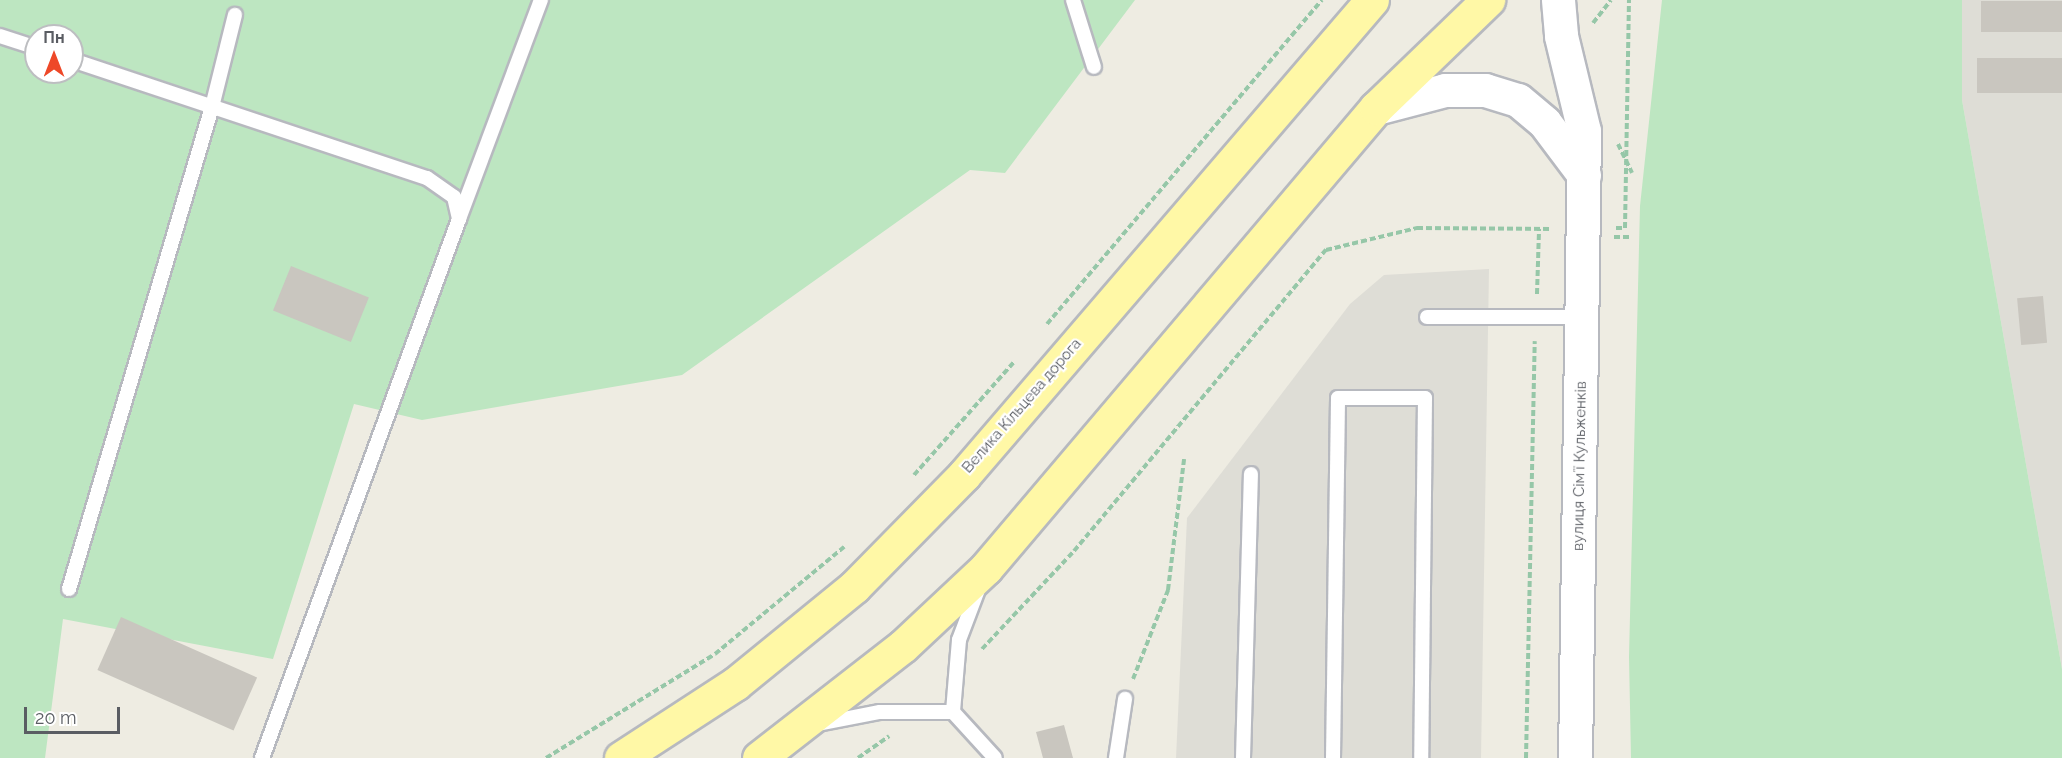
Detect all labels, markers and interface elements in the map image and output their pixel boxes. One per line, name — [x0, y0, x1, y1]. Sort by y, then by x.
north arrow — [24, 24, 84, 84]
text: Пн — [43, 28, 65, 47]
street label: Велика Кільцева дорога — [959, 335, 1085, 477]
street label: вулиця Сімʼї Кульженків — [1570, 381, 1590, 551]
scale bar — [27, 695, 123, 733]
text: 20 m — [35, 707, 77, 728]

